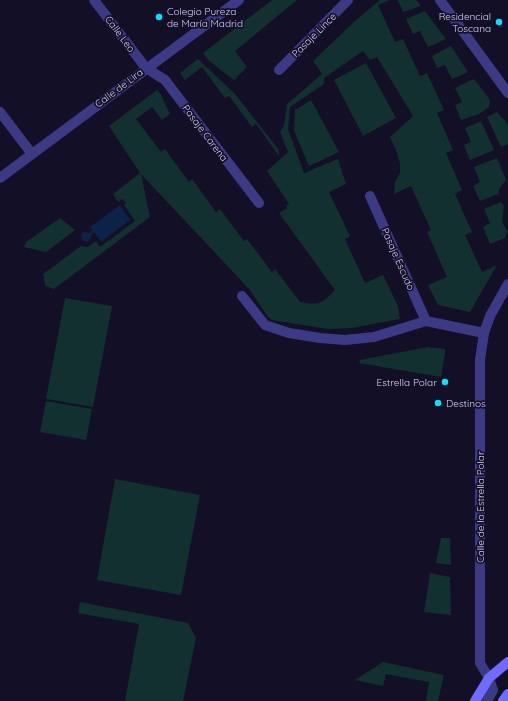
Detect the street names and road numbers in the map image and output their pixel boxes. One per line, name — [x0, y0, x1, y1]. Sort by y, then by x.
street label: Pasaje Lince — [289, 10, 339, 60]
street label: Calle Leo — [102, 13, 138, 55]
street label: Calle de Lira — [92, 66, 146, 110]
street label: Pasaje Carena — [179, 102, 231, 164]
street label: Pasaje Escudo — [378, 226, 418, 292]
street label: Calle de la Estrella Polar — [474, 451, 487, 563]

